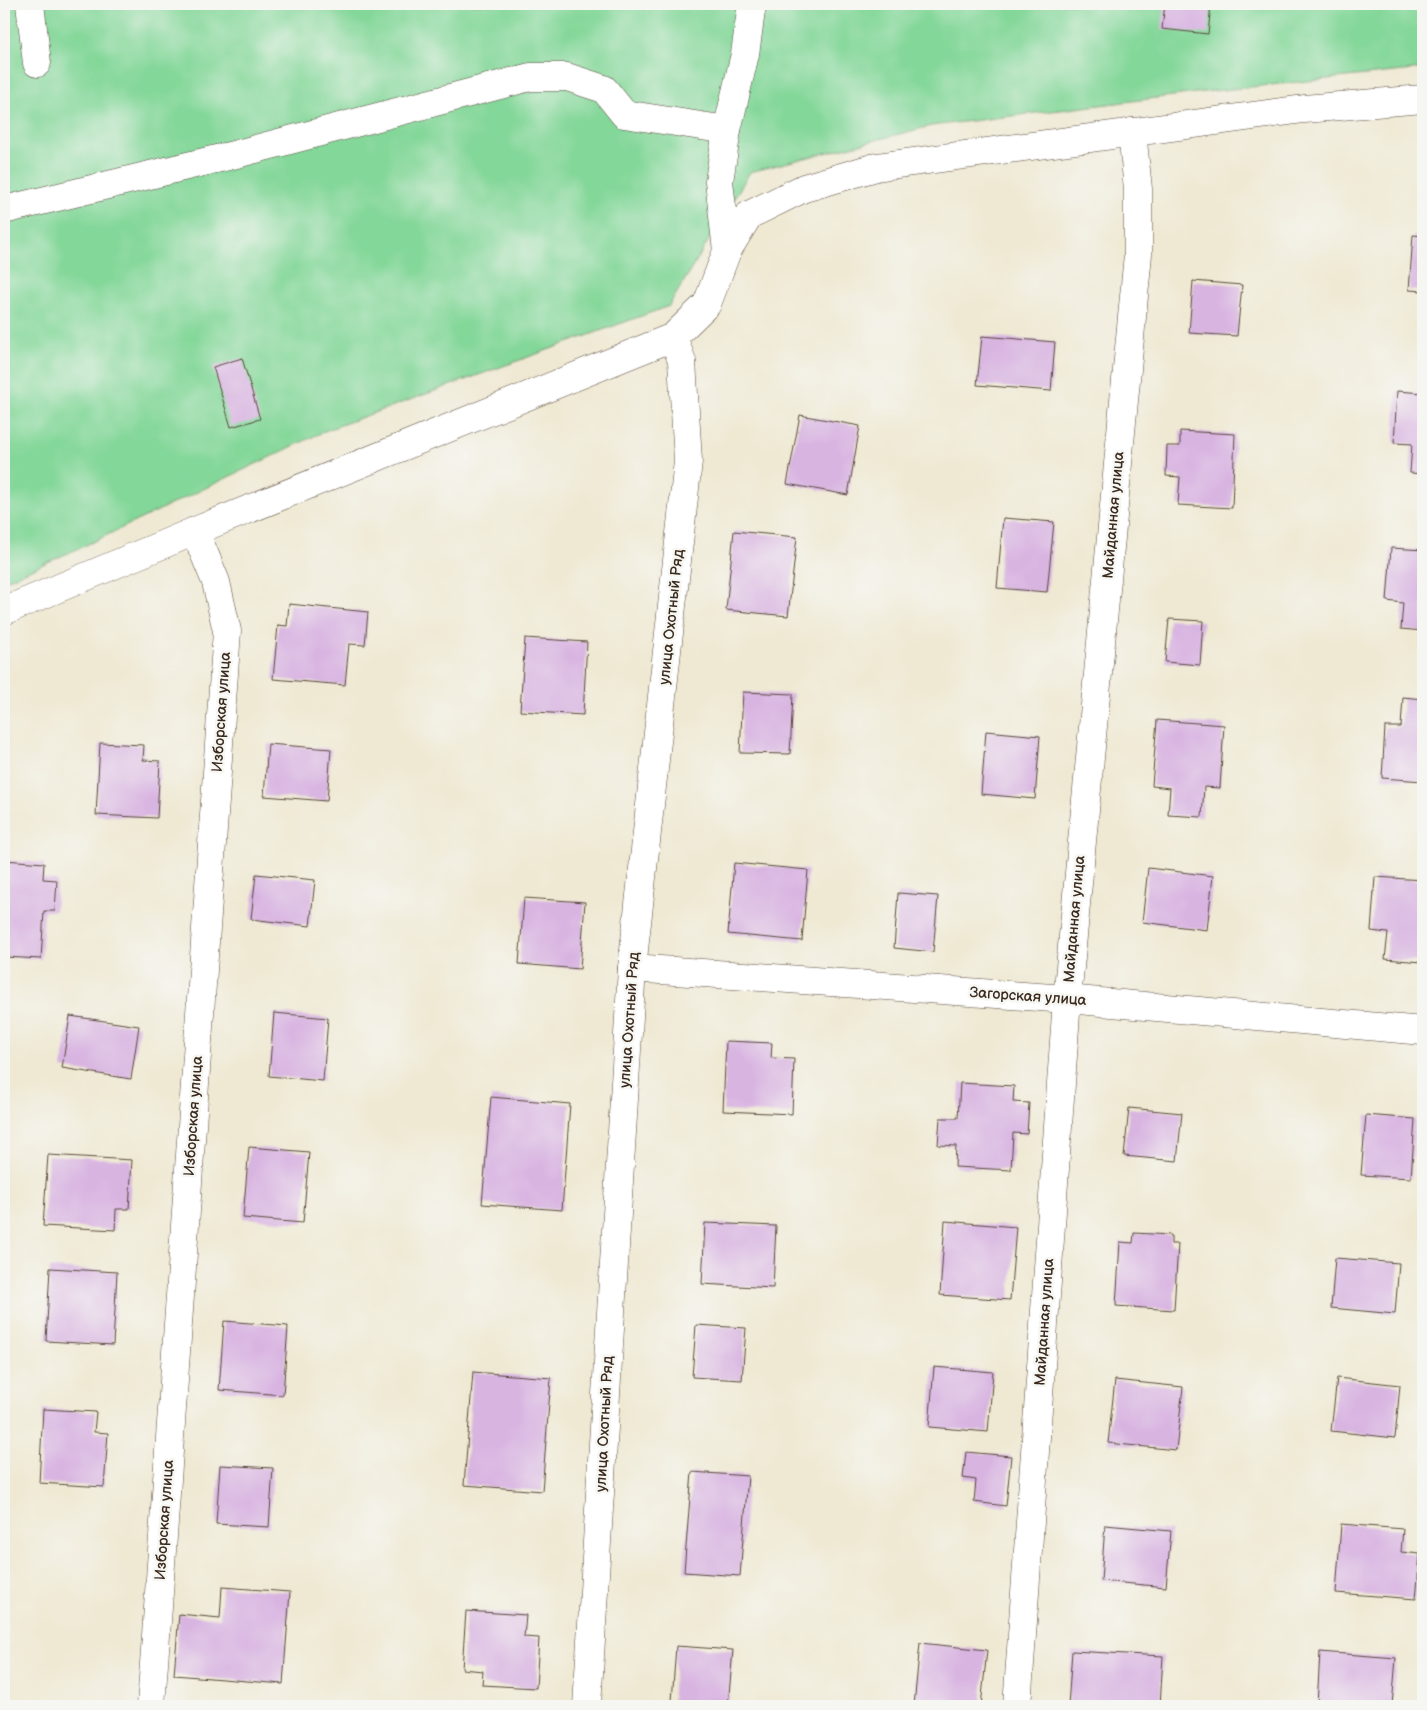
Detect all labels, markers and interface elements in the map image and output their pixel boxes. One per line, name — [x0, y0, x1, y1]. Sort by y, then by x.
street label: Майданная улица — [1098, 450, 1129, 579]
street label: улица Охотный Ряд — [655, 548, 688, 686]
street label: Изборская улица — [208, 651, 235, 773]
street label: Майданная улица — [1059, 854, 1090, 983]
street label: улица Охотный Ряд — [615, 951, 644, 1089]
street label: Загорская улица — [969, 983, 1087, 1010]
street label: Изборская улица — [180, 1055, 207, 1177]
street label: Майданная улица — [1031, 1258, 1058, 1386]
street label: улица Охотный Ряд — [591, 1355, 618, 1493]
street label: Изборская улица — [151, 1459, 178, 1581]

